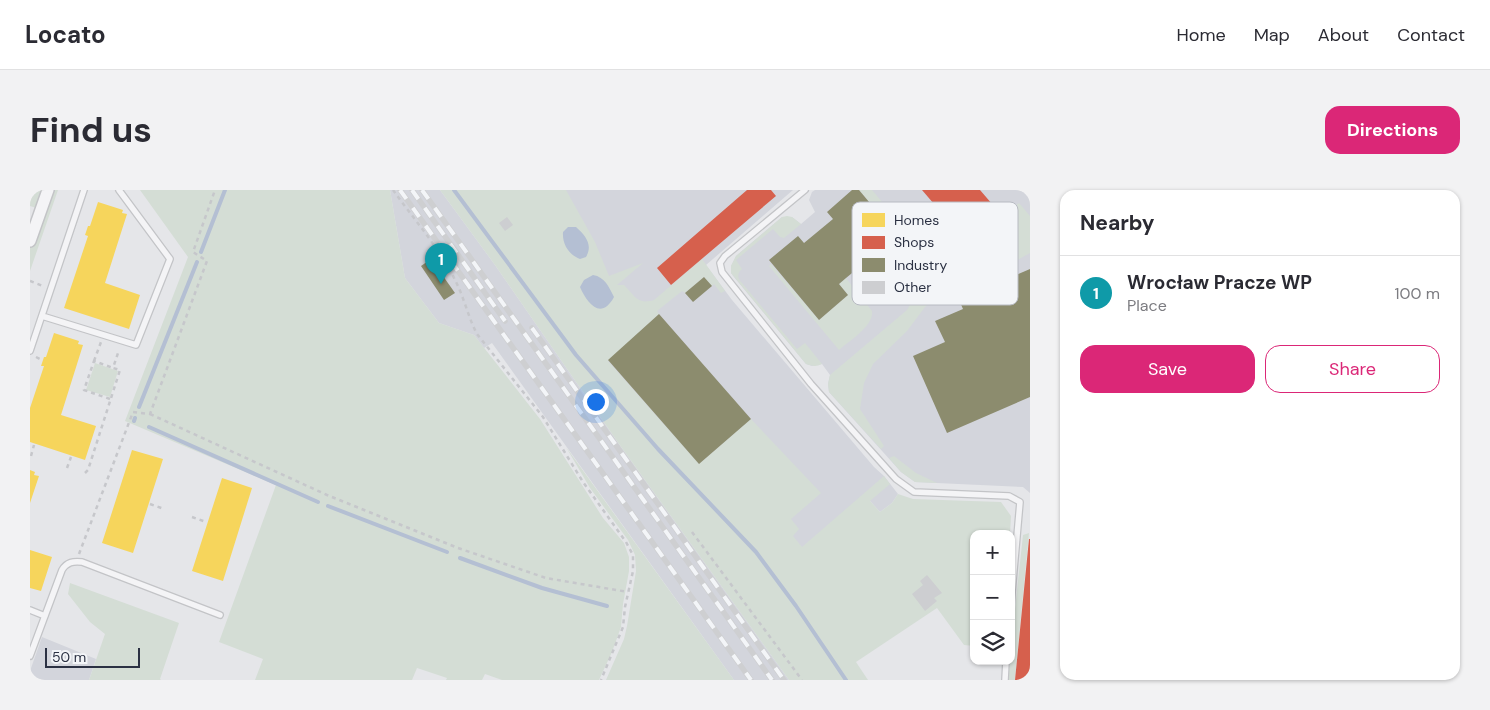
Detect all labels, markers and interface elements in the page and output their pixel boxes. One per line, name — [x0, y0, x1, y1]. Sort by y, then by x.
text: Locato — [25, 19, 106, 50]
text: Home — [1176, 23, 1226, 47]
text: Map — [1254, 23, 1290, 47]
text: About — [1318, 23, 1369, 47]
text: Contact — [1397, 23, 1465, 47]
button: Directions — [1325, 106, 1460, 154]
text: Find us — [30, 107, 152, 153]
legend — [852, 202, 1018, 305]
text: Nearby — [1080, 209, 1154, 237]
text: Homes — [894, 211, 939, 229]
text: Shops — [894, 233, 934, 251]
pin: 1 — [425, 243, 457, 284]
text: Industry — [894, 256, 947, 274]
text: Wrocław Pracze WP — [1127, 270, 1312, 295]
text: Other — [894, 278, 932, 296]
text: 1 — [1093, 283, 1099, 304]
text: 100 m — [1395, 283, 1440, 304]
text: Place — [1127, 295, 1167, 316]
button: Save — [1080, 345, 1255, 393]
button: Share — [1265, 345, 1440, 393]
your location — [583, 389, 609, 415]
map controls — [970, 530, 1015, 665]
button: + — [970, 530, 1015, 575]
button: − — [970, 575, 1015, 620]
button: layers — [970, 620, 1015, 665]
scale bar — [45, 645, 140, 668]
text: 50 m — [52, 648, 86, 666]

